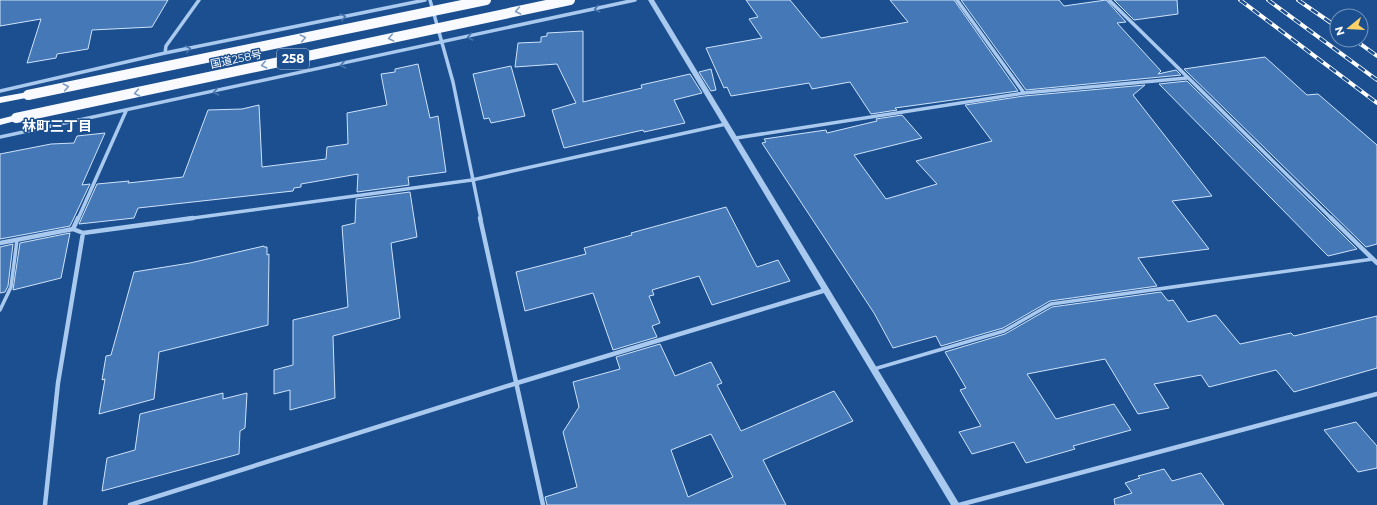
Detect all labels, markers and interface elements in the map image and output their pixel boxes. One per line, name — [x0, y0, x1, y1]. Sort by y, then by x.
one-way arrow — [594, 4, 600, 12]
one-way arrow — [515, 7, 522, 15]
north arrow — [1329, 8, 1369, 48]
one-way arrow — [340, 13, 346, 21]
text: N — [1331, 25, 1348, 37]
one-way arrow — [467, 33, 474, 41]
one-way arrow — [300, 34, 306, 42]
one-way arrow — [388, 34, 394, 42]
one-way arrow — [185, 45, 191, 53]
street label: 国道258号 — [209, 47, 263, 71]
road number: 258 — [277, 49, 309, 69]
one-way arrow — [340, 60, 347, 68]
one-way arrow — [261, 61, 267, 69]
one-way arrow — [63, 83, 69, 91]
one-way arrow — [134, 88, 140, 96]
one-way arrow — [213, 88, 219, 96]
district label: 林町三丁目 — [22, 117, 92, 135]

